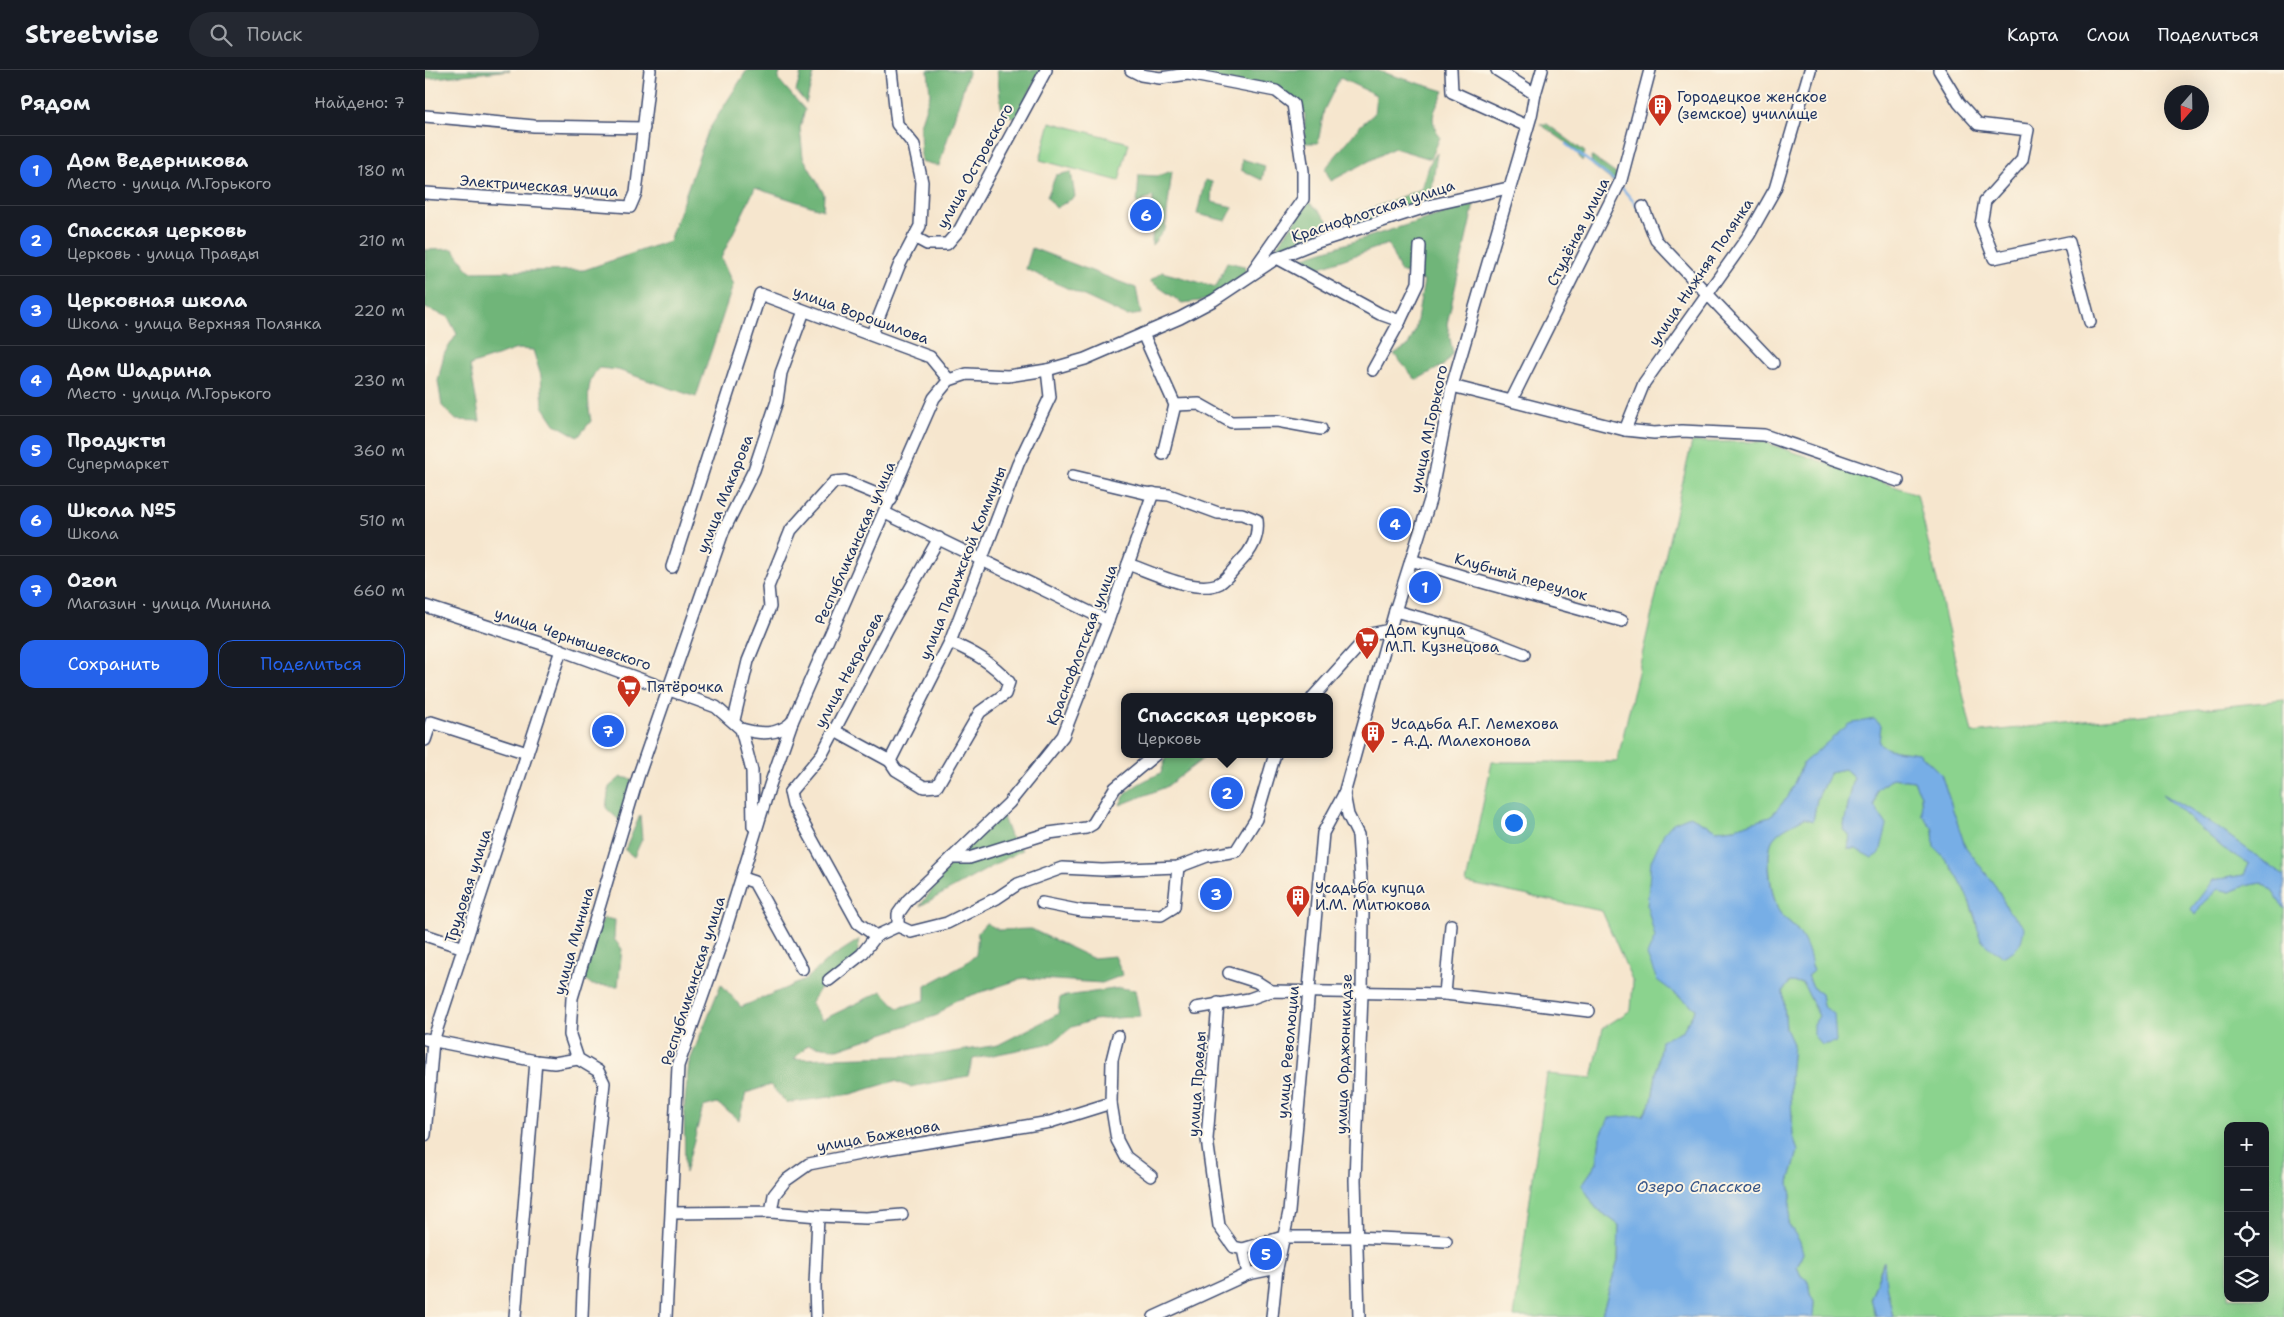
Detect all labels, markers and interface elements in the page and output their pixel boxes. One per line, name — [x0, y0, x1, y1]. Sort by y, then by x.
search box — [189, 12, 539, 57]
text: Streetwise — [25, 19, 159, 51]
icon: search — [207, 21, 235, 49]
text: Поиск — [247, 22, 302, 47]
text: Карта — [2007, 23, 2058, 47]
text: Слои — [2086, 23, 2130, 47]
text: Поделиться — [2158, 23, 2259, 47]
north arrow — [2164, 85, 2209, 130]
place label: Городецкое женское (земское) училище — [1677, 87, 1827, 124]
text: Рядом — [20, 89, 90, 117]
text: Найдено: 7 — [314, 92, 405, 113]
building icon: Городецкое женское (земское) училище — [1647, 93, 1673, 127]
street label: улица Островского — [932, 100, 1018, 232]
text: Дом Ведерникова — [67, 148, 248, 173]
text: 1 — [32, 160, 40, 181]
text: 180 m — [357, 160, 405, 181]
street label: Электрическая улица — [459, 170, 619, 202]
text: Место · улица М.Горького — [67, 173, 271, 194]
street label: Студёная улица — [1542, 174, 1614, 290]
street label: Краснофлотская улица — [1289, 175, 1458, 247]
street label: улица Нижняя Полянка — [1644, 194, 1758, 350]
pin: 6 — [1130, 196, 1162, 234]
text: Спасская церковь — [67, 218, 247, 243]
text: 2 — [30, 230, 42, 251]
text: 210 m — [358, 230, 405, 251]
text: Церковь · улица Правды — [67, 243, 259, 264]
street label: улица Ворошилова — [790, 281, 932, 349]
text: Церковная школа — [67, 288, 247, 313]
text: 3 — [30, 300, 42, 321]
text: 220 m — [353, 300, 405, 321]
text: Школа · улица Верхняя Полянка — [67, 313, 321, 334]
text: Дом Шадрина — [67, 358, 211, 383]
street label: улица М.Горького — [1406, 363, 1452, 495]
text: 4 — [30, 370, 42, 391]
text: 230 m — [353, 370, 405, 391]
text: Место · улица М.Горького — [67, 383, 271, 404]
text: Продукты — [67, 428, 166, 453]
street label: улица Макарова — [692, 431, 758, 556]
text: 5 — [31, 440, 41, 461]
text: 360 m — [353, 440, 405, 461]
text: Супермаркет — [67, 453, 169, 474]
street label: Республиканская улица — [810, 458, 900, 628]
street label: улица Парижской Коммуны — [915, 463, 1011, 663]
text: Школа №5 — [67, 498, 176, 523]
pin: 4 — [1379, 505, 1411, 543]
text: 6 — [30, 510, 42, 531]
text: 510 m — [359, 510, 405, 531]
text: Школа — [67, 523, 119, 544]
street label: Клубный переулок — [1452, 548, 1590, 606]
street label: Краснофлотская улица — [1042, 561, 1122, 728]
text: Ozon — [67, 568, 117, 593]
pin: 1 — [1409, 568, 1441, 606]
text: 7 — [30, 580, 42, 601]
text: 660 m — [353, 580, 405, 601]
text: Магазин · улица Минина — [67, 593, 271, 614]
street label: улица Чернышевского — [492, 603, 654, 675]
street label: улица Некрасова — [810, 608, 888, 732]
place label: Дом купца М.П. Кузнецова — [1385, 620, 1500, 657]
supermarket icon: Дом купца М.П. Кузнецова — [1354, 626, 1380, 660]
button: Сохранить — [20, 640, 208, 688]
button: Поделиться — [218, 640, 405, 688]
supermarket icon: Пятёрочка — [616, 674, 642, 708]
place label: Пятёрочка — [647, 677, 724, 697]
popup — [1121, 693, 1333, 758]
text: Спасская церковь — [1137, 703, 1317, 728]
pin: 7 — [592, 712, 624, 750]
place label: Усадьба А.Г. Лемехова - А.Д. Малехонова — [1391, 714, 1559, 751]
building icon: Усадьба А.Г. Лемехова - А.Д. Малехонова — [1360, 720, 1386, 754]
text: Церковь — [1137, 728, 1201, 749]
pin: 2 — [1211, 774, 1243, 812]
your location — [1501, 810, 1527, 836]
street label: Трудовая улица — [440, 826, 496, 946]
pin: 3 — [1200, 875, 1232, 913]
place label: Усадьба купца И.М. Митюкова — [1315, 878, 1431, 915]
street label: улица Минина — [549, 884, 599, 997]
building icon: Усадьба купца И.М. Митюкова — [1285, 884, 1311, 918]
street label: Республиканская улица — [656, 893, 730, 1068]
street label: улица Орджоникидзе — [1331, 973, 1357, 1135]
street label: улица Революции — [1272, 984, 1304, 1119]
street label: улица Правды — [1183, 1030, 1211, 1138]
street label: улица Баженова — [815, 1115, 942, 1157]
map controls — [2224, 1122, 2269, 1302]
button: + — [2224, 1122, 2269, 1167]
button: − — [2224, 1167, 2269, 1212]
water label: Озеро Спасское — [1637, 1176, 1761, 1197]
button: locate — [2224, 1212, 2269, 1257]
pin: 5 — [1250, 1235, 1282, 1273]
button: layers — [2224, 1257, 2269, 1302]

